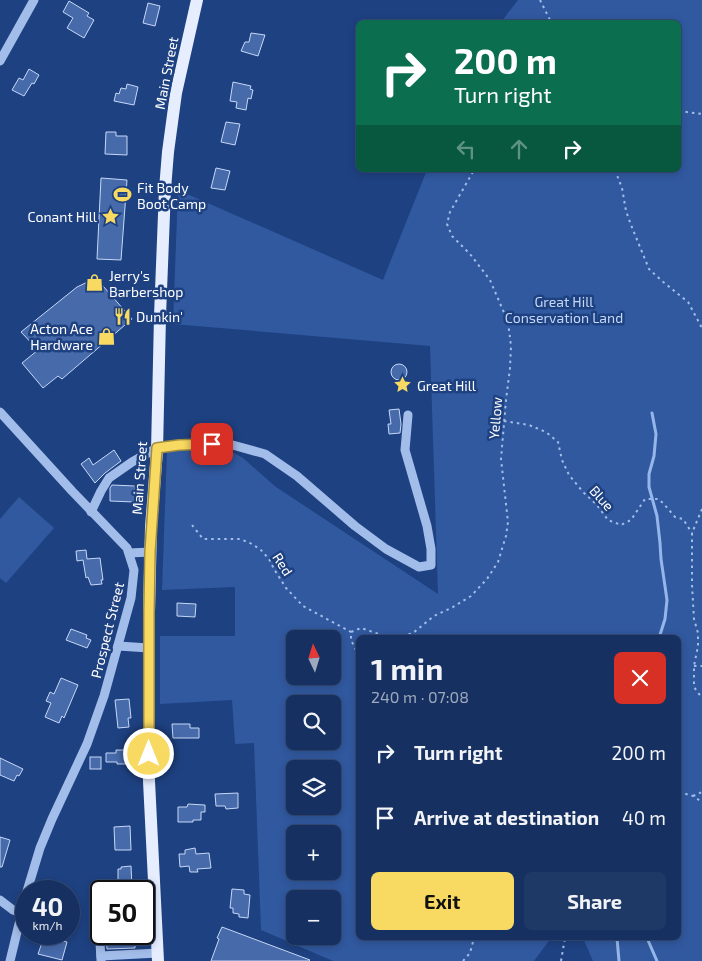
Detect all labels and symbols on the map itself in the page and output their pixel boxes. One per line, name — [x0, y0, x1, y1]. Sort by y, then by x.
street label: Main Street — [151, 35, 181, 111]
place label: Fit Body Boot Camp — [137, 179, 206, 212]
sports icon: Fit Body Boot Camp — [113, 185, 133, 205]
place icon: Conant Hill — [101, 206, 121, 226]
place label: Conant Hill — [28, 208, 98, 225]
place label: Jerry's Barbershop — [109, 267, 183, 300]
shop icon: Jerry's Barbershop — [85, 273, 105, 293]
park label: Great Hill Conservation Land — [505, 293, 623, 326]
restaurant icon: Dunkin' — [112, 306, 132, 326]
place label: Dunkin' — [136, 308, 183, 325]
place label: Acton Ace Hardware — [30, 320, 93, 353]
shop icon: Acton Ace Hardware — [97, 326, 117, 346]
place icon: Great Hill — [393, 375, 413, 395]
place label: Great Hill — [417, 377, 477, 394]
street label: Yellow — [485, 396, 505, 440]
pin — [191, 423, 233, 465]
street label: Main Street — [128, 441, 150, 515]
street label: Blue — [586, 482, 618, 514]
street label: Red — [269, 549, 297, 579]
street label: Prospect Street — [87, 580, 127, 680]
north arrow — [286, 630, 341, 685]
position arrow — [122, 727, 174, 779]
speed limit sign: 50 — [90, 880, 155, 945]

